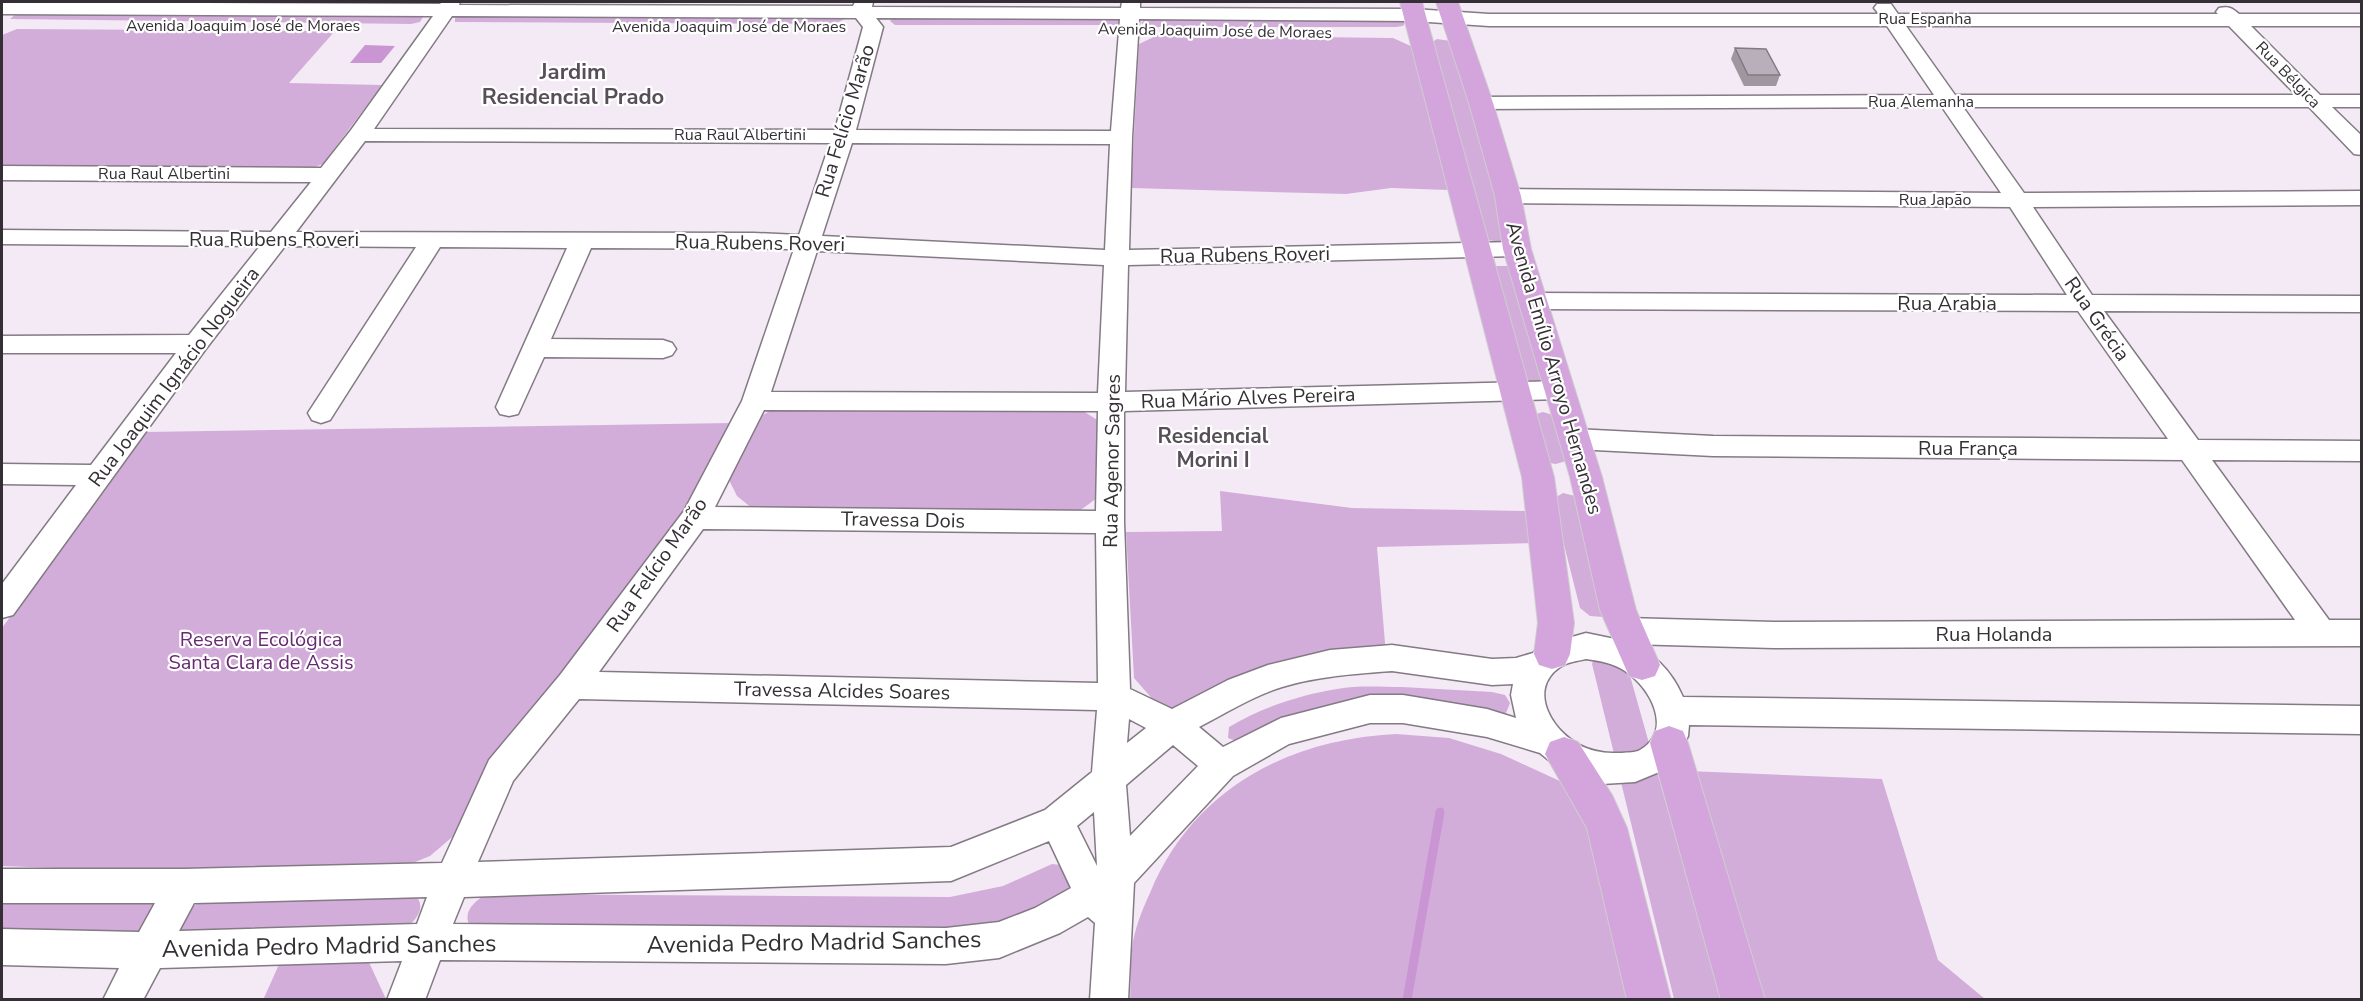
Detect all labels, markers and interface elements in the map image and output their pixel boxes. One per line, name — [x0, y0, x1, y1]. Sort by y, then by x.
street label: Rua Espanha — [1878, 8, 1972, 30]
street label: Avenida Joaquim José de Moraes — [126, 15, 360, 37]
street label: Avenida Joaquim José de Moraes — [612, 16, 846, 38]
street label: Avenida Joaquim José de Moraes — [1098, 18, 1332, 44]
street label: Rua Bélgica — [2251, 37, 2325, 113]
street label: Rua Felício Marão — [809, 41, 881, 201]
district label: Jardim Residencial Prado — [482, 57, 664, 112]
street label: Rua Alemanha — [1868, 91, 1974, 113]
street label: Rua Raul Albertini — [674, 124, 806, 146]
street label: Rua Raul Albertini — [98, 163, 230, 185]
street label: Rua Japão — [1899, 189, 1971, 211]
street label: Avenida Emílio Arroyo Hernandes — [1499, 219, 1609, 517]
street label: Rua Rubens Roveri — [189, 226, 359, 253]
street label: Rua Rubens Roveri — [675, 228, 845, 258]
street label: Rua Rubens Roveri — [1160, 240, 1330, 270]
street label: Rua Joaquim Ignácio Nogueira — [82, 261, 266, 493]
street label: Rua Grécia — [2058, 272, 2136, 366]
street label: Rua Arabia — [1897, 290, 1997, 317]
street label: Rua Agenor Sagres — [1097, 374, 1127, 548]
street label: Rua Mário Alves Pereira — [1140, 381, 1356, 415]
district label: Residencial Morini I — [1158, 422, 1269, 474]
street label: Rua França — [1918, 435, 2018, 462]
street label: Rua Felício Marão — [600, 492, 714, 638]
street label: Travessa Dois — [841, 505, 965, 535]
street label: Rua Holanda — [1936, 621, 2052, 648]
park label: Reserva Ecológica Santa Clara de Assis — [168, 626, 354, 676]
street label: Travessa Alcides Soares — [734, 676, 950, 706]
street label: Avenida Pedro Madrid Sanches — [646, 923, 982, 961]
street label: Avenida Pedro Madrid Sanches — [161, 927, 497, 965]

